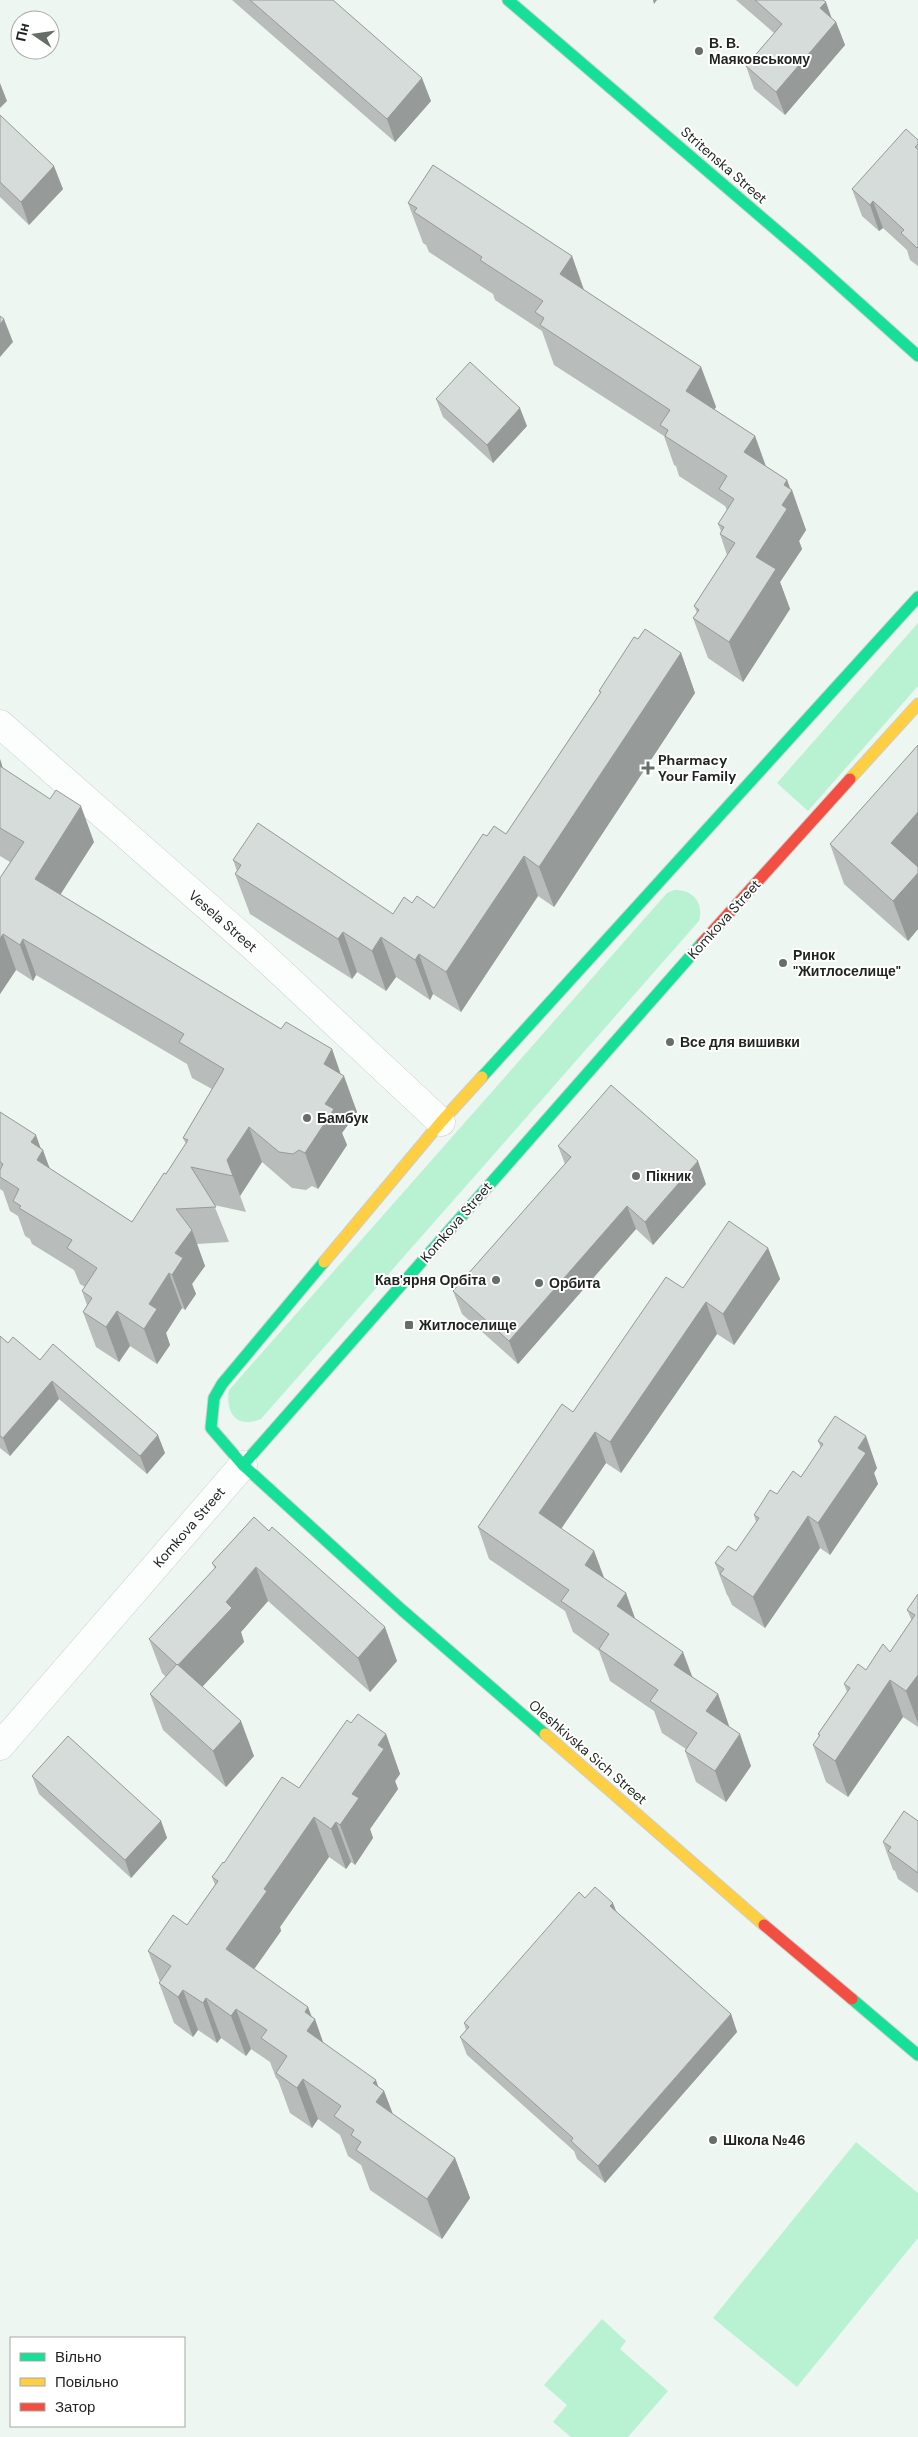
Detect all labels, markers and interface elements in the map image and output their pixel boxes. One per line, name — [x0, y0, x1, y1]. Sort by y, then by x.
north arrow — [10, 10, 60, 60]
text: Пн — [11, 21, 33, 43]
place label: В. В. Маяковському — [709, 34, 810, 68]
marker: В. В. Маяковському — [693, 45, 705, 57]
street label: Stritenska Street — [677, 123, 771, 207]
place label: Pharmacy Your Family — [658, 751, 737, 785]
marker: Pharmacy Your Family — [642, 762, 654, 774]
street label: Komkova Street — [684, 875, 764, 963]
street label: Vesela Street — [185, 886, 261, 956]
place label: Ринок "Житлоселище" — [793, 946, 901, 980]
marker: Ринок "Житлоселище" — [777, 957, 789, 969]
place label: Все для вишивки — [680, 1033, 800, 1051]
marker: Все для вишивки — [664, 1036, 676, 1048]
place label: Бамбук — [317, 1109, 369, 1127]
marker: Бамбук — [301, 1112, 313, 1124]
place label: Пікник — [646, 1167, 692, 1185]
marker: Пікник — [630, 1170, 642, 1182]
street label: Komkova Street — [416, 1178, 496, 1266]
place label: Кав'ярня Орбіта — [375, 1271, 486, 1289]
marker: Кав'ярня Орбіта — [490, 1274, 502, 1286]
place label: Орбита — [549, 1274, 601, 1292]
marker: Орбита — [533, 1277, 545, 1289]
place label: Житлоселище — [418, 1316, 517, 1334]
marker: Житлоселище — [403, 1319, 415, 1331]
street label: Komkova Street — [149, 1483, 229, 1571]
street label: Oleshkivska Sich Street — [525, 1696, 651, 1808]
place label: Школа №46 — [723, 2131, 806, 2149]
marker: Школа №46 — [707, 2134, 719, 2146]
legend — [10, 2337, 185, 2427]
text: Вільно — [55, 2347, 102, 2367]
text: Повільно — [55, 2372, 119, 2392]
text: Затор — [55, 2397, 95, 2417]

